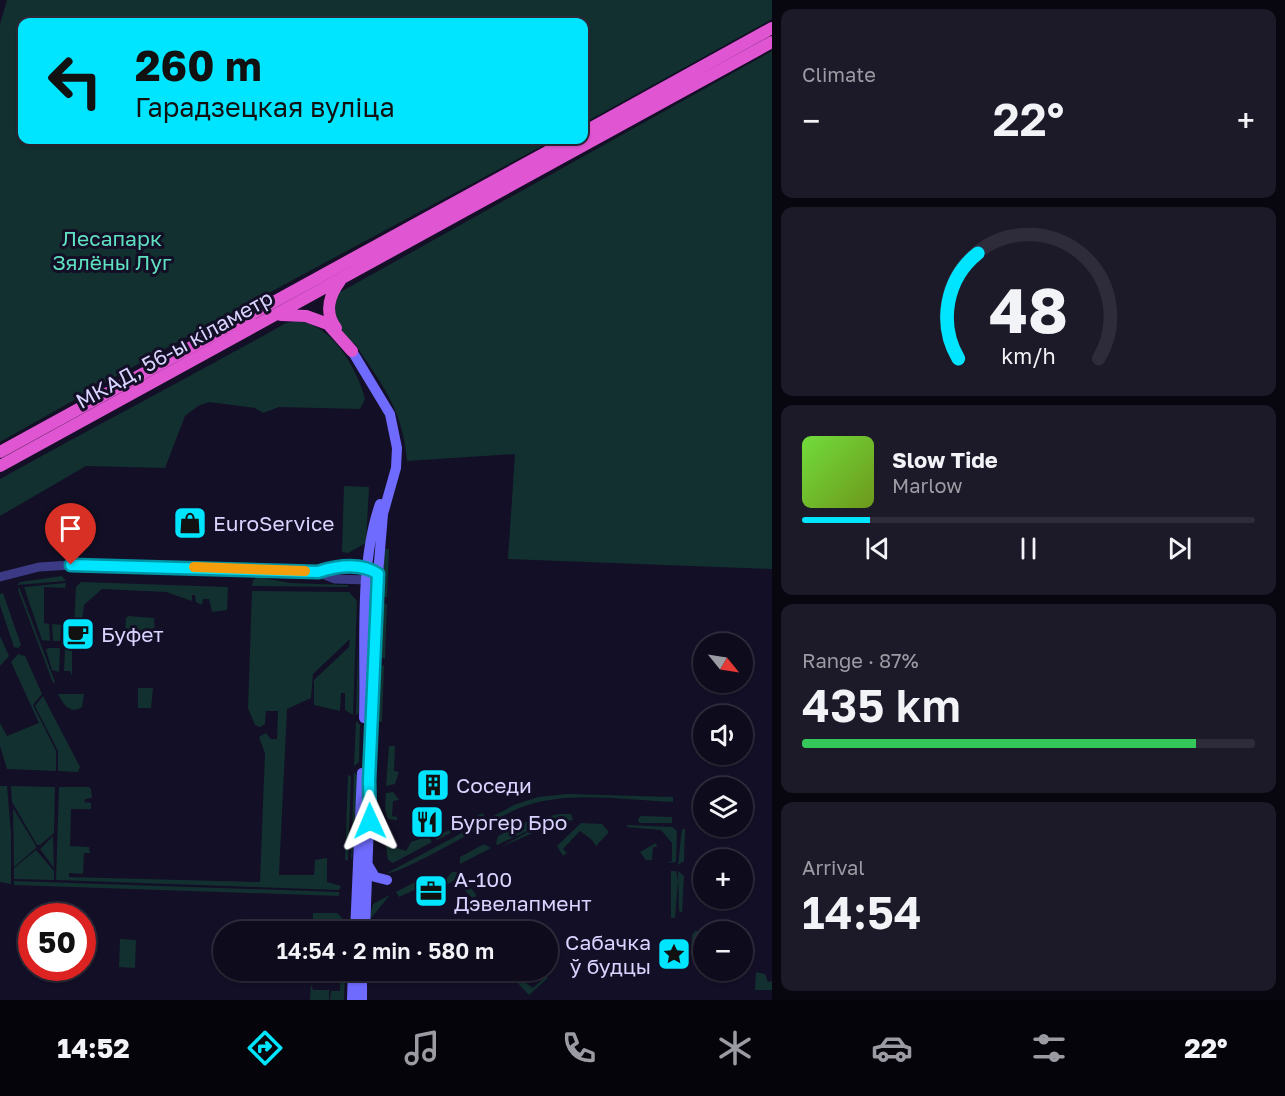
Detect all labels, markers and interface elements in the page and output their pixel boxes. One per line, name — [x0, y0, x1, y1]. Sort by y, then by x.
text: 260 m — [135, 40, 262, 90]
icon: left — [36, 42, 114, 120]
text: Climate — [802, 62, 876, 86]
text: Гарадзецкая вуліца — [135, 91, 395, 123]
text: 22° — [993, 92, 1064, 146]
text: − — [802, 101, 820, 140]
text: + — [1237, 101, 1255, 140]
park label: Лесапарк Зялёны Луг — [52, 225, 172, 275]
text: 48 — [989, 272, 1068, 347]
street label: МКАД, 56-ы кіламетр — [71, 284, 277, 414]
text: km/h — [1001, 343, 1056, 369]
text: Slow Tide — [892, 446, 998, 473]
text: Marlow — [892, 473, 963, 497]
pin — [45, 503, 96, 565]
shop icon: EuroService — [172, 505, 208, 541]
place label: EuroService — [213, 510, 335, 536]
icon: arrive — [54, 512, 87, 545]
icon: previous — [861, 532, 894, 565]
icon: pause — [1012, 532, 1045, 565]
icon: next — [1163, 532, 1196, 565]
cafe icon: Буфет — [60, 616, 96, 652]
place label: Буфет — [101, 621, 163, 647]
north arrow — [693, 633, 753, 693]
map controls — [693, 633, 753, 981]
text: Range · 87% — [802, 648, 919, 672]
text: 435 km — [802, 678, 961, 732]
button: sound — [693, 705, 753, 765]
building icon: Соседи — [415, 767, 451, 803]
place label: Соседи — [456, 772, 532, 798]
button: layers — [693, 777, 753, 837]
position arrow — [338, 789, 402, 853]
restaurant icon: Бургер Бро — [409, 804, 445, 840]
place label: Бургер Бро — [450, 809, 567, 835]
button: + — [693, 849, 753, 909]
text: Arrival — [802, 855, 865, 879]
place label: A-100 Дэвелапмент — [454, 866, 592, 916]
office icon: A-100 Дэвелапмент — [413, 873, 449, 909]
text: 14:54 — [802, 885, 922, 939]
speed limit sign: 50 — [18, 903, 96, 981]
button: − — [693, 921, 753, 981]
place label: Сабачка ў будцы — [565, 929, 651, 979]
place icon: Сабачка ў будцы — [656, 936, 692, 972]
text: 14:54 · 2 min · 580 m — [277, 937, 494, 964]
icon: directions — [244, 1027, 286, 1069]
icon: music — [401, 1027, 443, 1069]
icon: phone — [558, 1027, 600, 1069]
icon: climate — [714, 1027, 756, 1069]
icon: car — [871, 1027, 913, 1069]
icon: filters — [1028, 1027, 1070, 1069]
text: 14:52 — [57, 1032, 130, 1064]
text: 22° — [1184, 1032, 1228, 1064]

